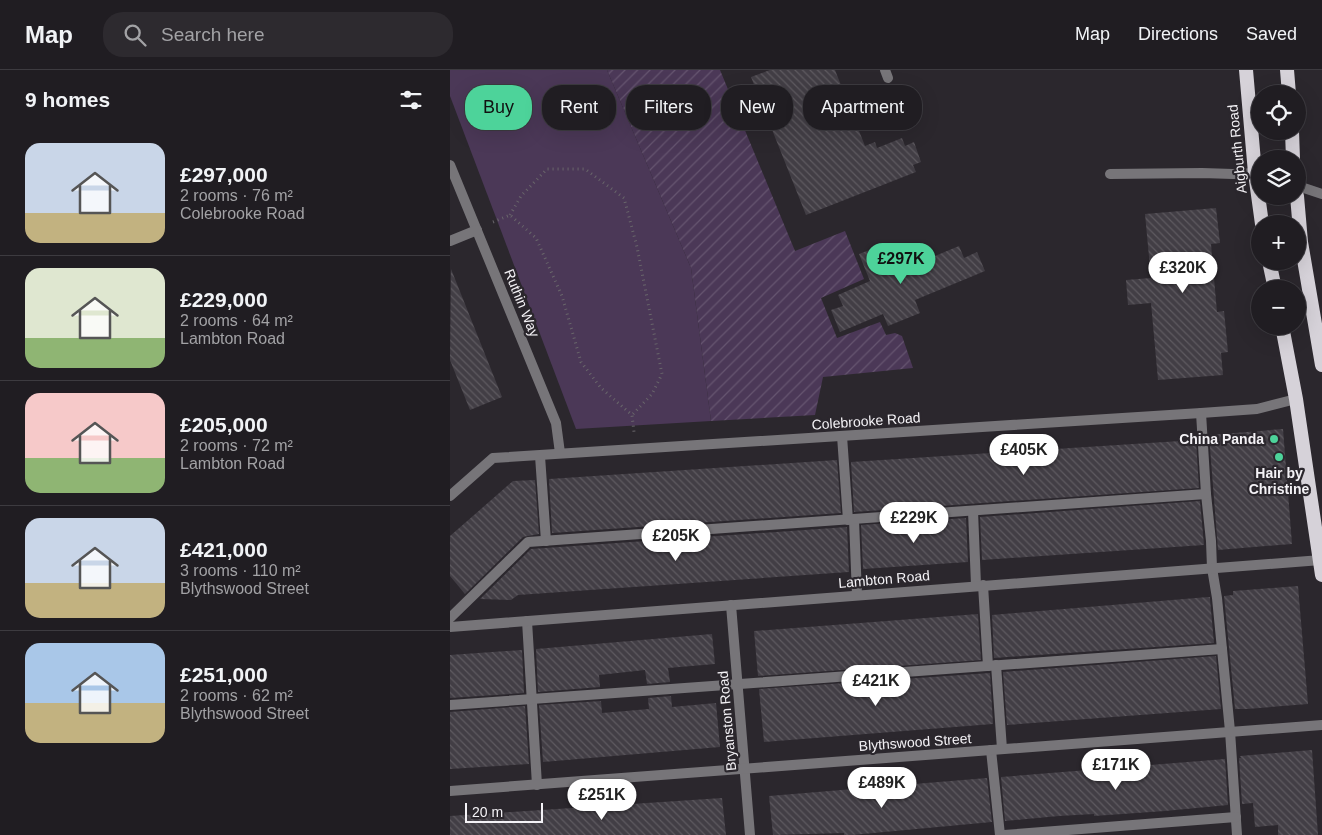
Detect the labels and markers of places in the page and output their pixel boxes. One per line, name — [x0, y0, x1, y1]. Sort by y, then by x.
pin: £297K — [866, 242, 936, 285]
pin: £320K — [1148, 252, 1218, 294]
place label: China Panda — [1179, 431, 1264, 447]
marker: China Panda — [1268, 433, 1280, 445]
pin: £405K — [989, 434, 1059, 476]
marker: Hair by Christine — [1273, 451, 1285, 463]
place label: Hair by Christine — [1249, 465, 1310, 497]
pin: £229K — [879, 502, 949, 544]
pin: £205K — [641, 520, 711, 562]
pin: £421K — [841, 664, 911, 707]
pin: £171K — [1081, 748, 1151, 791]
pin: £489K — [847, 766, 917, 809]
pin: £251K — [567, 778, 637, 821]

